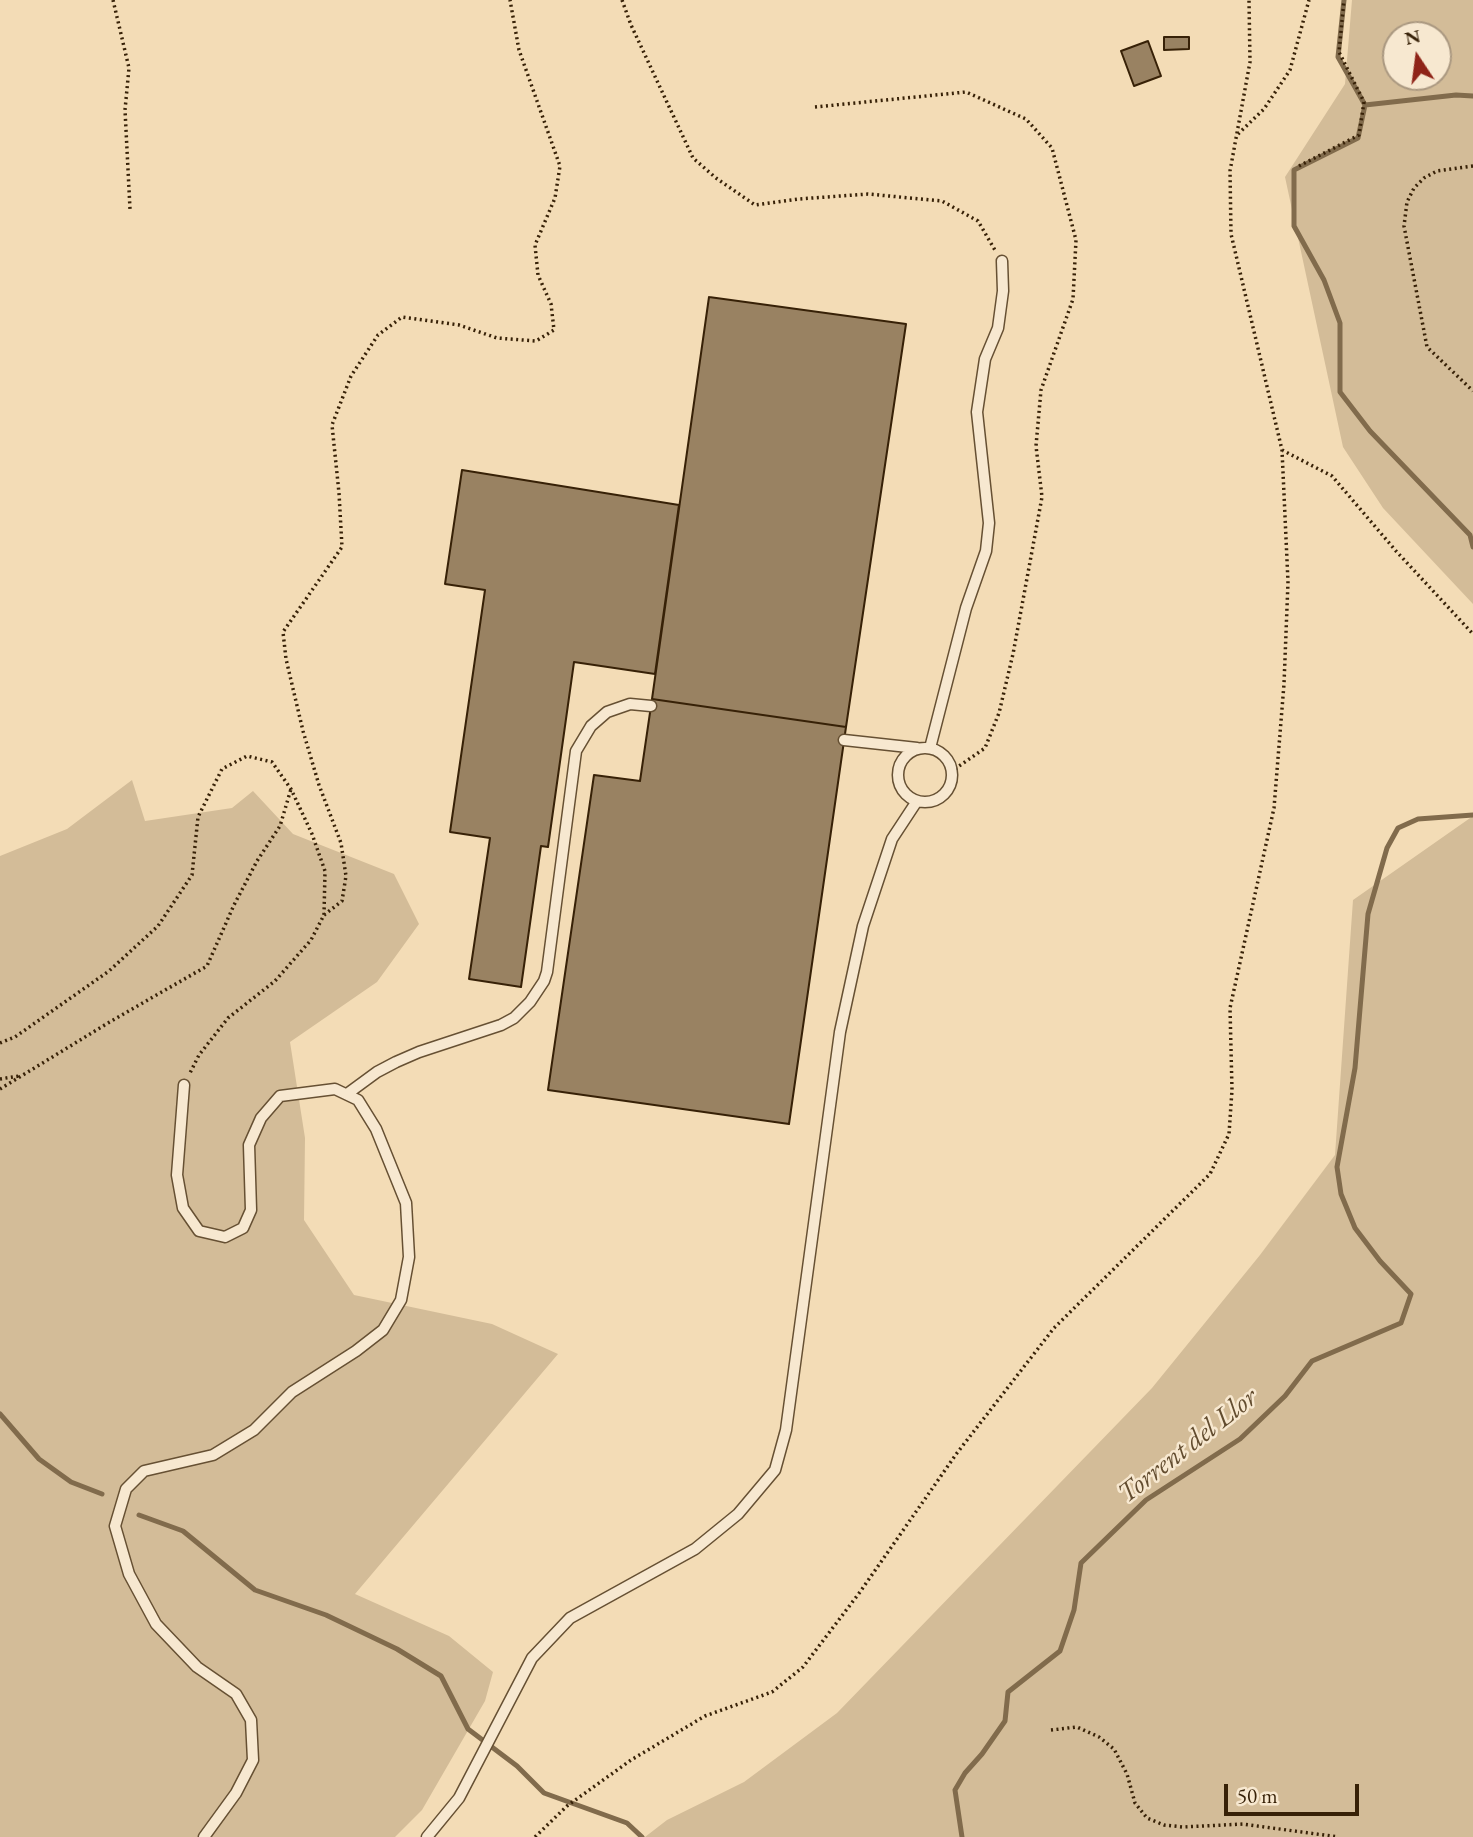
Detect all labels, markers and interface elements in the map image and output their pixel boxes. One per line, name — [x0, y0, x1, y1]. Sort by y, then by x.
north arrow — [1382, 21, 1452, 91]
text: N — [1402, 23, 1423, 51]
water label: Torrent del Llor — [1112, 1381, 1264, 1511]
scale bar — [1228, 1770, 1363, 1814]
text: 50 m — [1237, 1782, 1278, 1809]

